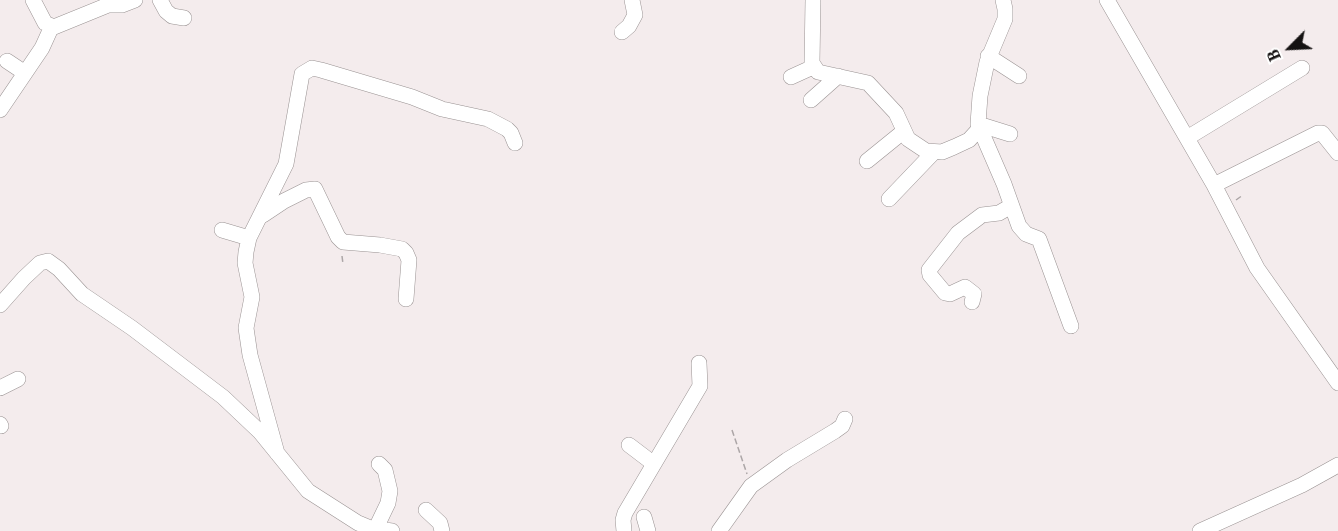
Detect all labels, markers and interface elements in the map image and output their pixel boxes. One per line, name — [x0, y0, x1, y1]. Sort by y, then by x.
north arrow — [1260, 18, 1320, 78]
text: B — [1261, 46, 1286, 65]

